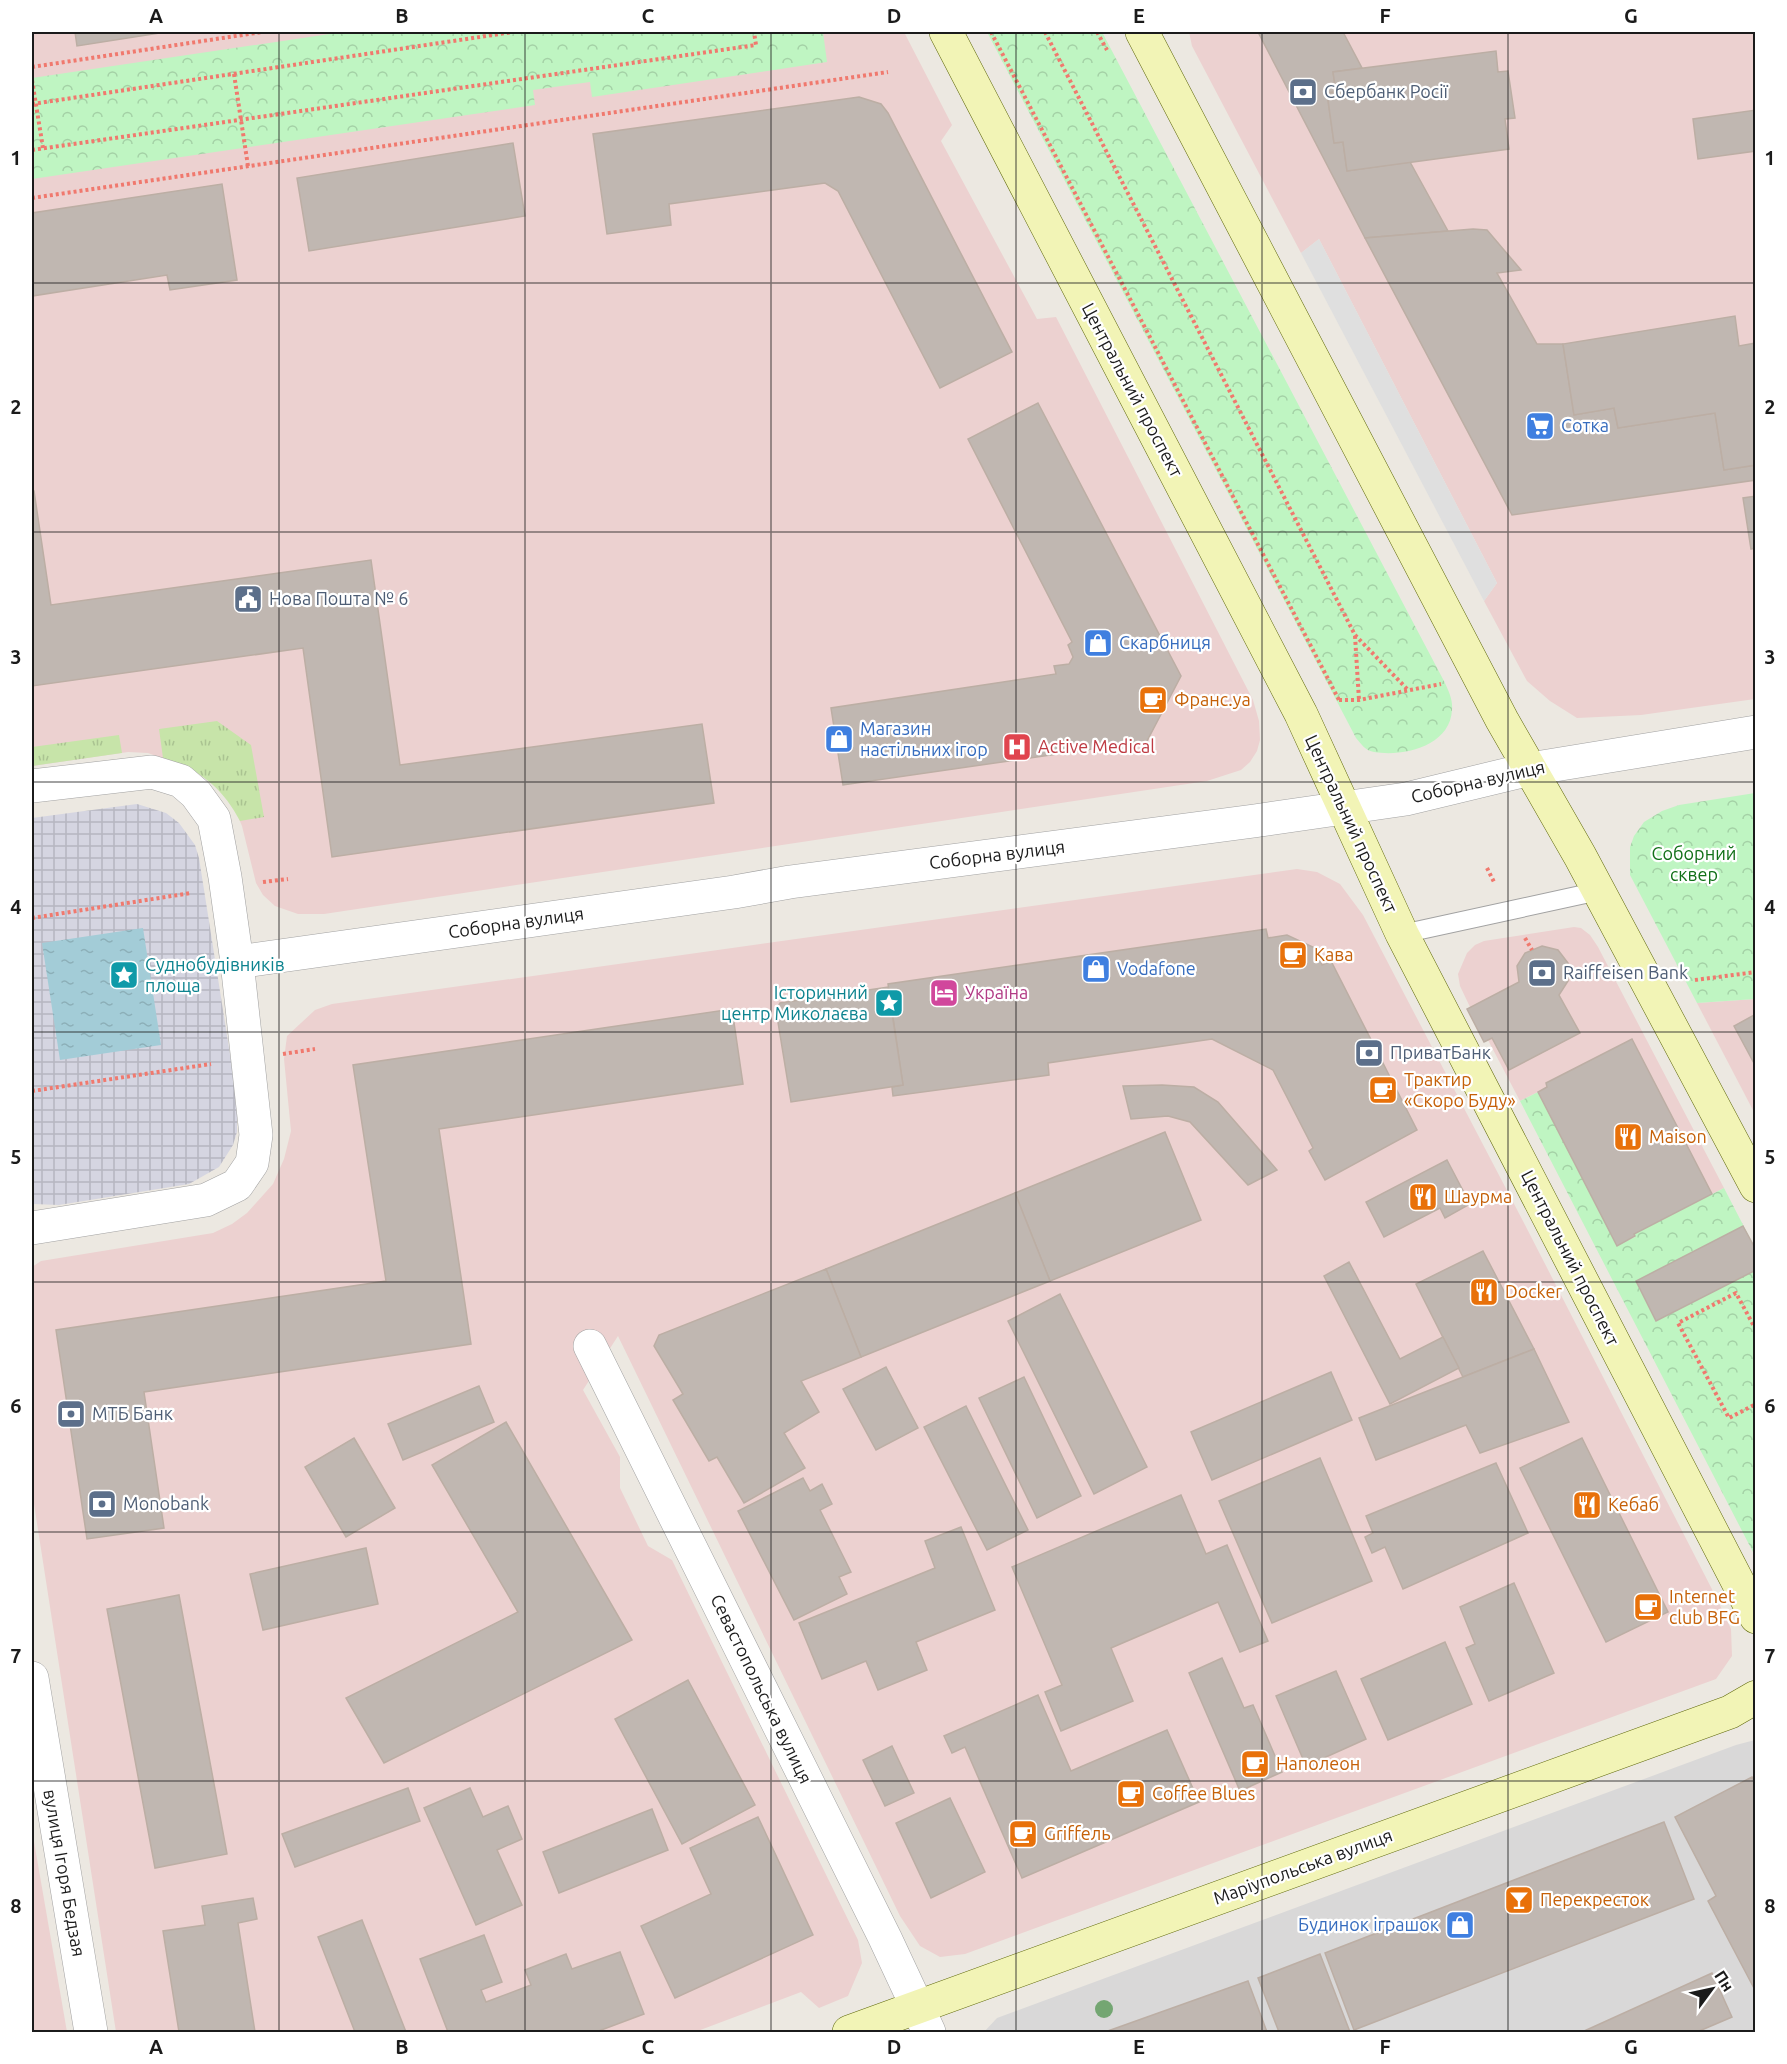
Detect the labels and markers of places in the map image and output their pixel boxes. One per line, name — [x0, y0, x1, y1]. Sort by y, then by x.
bank icon: Сбербанк Росії — [1287, 76, 1319, 108]
place label: Сбербанк Росії — [1324, 81, 1449, 101]
supermarket icon: Сотка — [1524, 410, 1556, 442]
place label: Сотка — [1561, 415, 1609, 435]
public building icon: Нова Пошта № 6 — [232, 583, 264, 615]
place label: Нова Пошта № 6 — [269, 588, 408, 608]
shop icon: Скарбниця — [1082, 627, 1114, 659]
place label: Скарбниця — [1119, 632, 1211, 652]
cafe icon: Франс.уа — [1137, 684, 1169, 716]
place label: Франс.уа — [1174, 689, 1251, 709]
place label: Магазин настільних ігор — [860, 718, 988, 759]
shop icon: Магазин настільних ігор — [823, 723, 855, 755]
hospital icon: Active Medical — [1001, 731, 1033, 763]
place label: Active Medical — [1038, 736, 1155, 756]
cafe icon: Кава — [1277, 939, 1309, 971]
place label: Кава — [1314, 944, 1353, 964]
shop icon: Vodafone — [1080, 953, 1112, 985]
place label: Суднобудівників площа — [145, 954, 285, 995]
bank icon: Raiffeisen Bank — [1526, 957, 1558, 989]
place label: Vodafone — [1117, 958, 1196, 978]
place icon: Суднобудівників площа — [108, 959, 140, 991]
place label: Raiffeisen Bank — [1563, 962, 1688, 982]
hotel icon: Україна — [928, 977, 960, 1009]
place label: Історичний центр Миколаєва — [721, 982, 868, 1023]
place label: Україна — [965, 982, 1028, 1002]
place icon: Історичний центр Миколаєва — [873, 987, 905, 1019]
bank icon: ПриватБанк — [1353, 1037, 1385, 1069]
place label: ПриватБанк — [1390, 1042, 1491, 1062]
place label: Трактир «Скоро Буду» — [1404, 1069, 1516, 1110]
cafe icon: Трактир «Скоро Буду» — [1367, 1074, 1399, 1106]
restaurant icon: Maison — [1612, 1121, 1644, 1153]
place label: Maison — [1649, 1126, 1707, 1146]
restaurant icon: Шаурма — [1407, 1181, 1439, 1213]
place label: Шаурма — [1444, 1186, 1512, 1206]
restaurant icon: Docker — [1468, 1276, 1500, 1308]
place label: Docker — [1505, 1281, 1562, 1301]
bank icon: МТБ Банк — [55, 1398, 87, 1430]
place label: МТБ Банк — [92, 1403, 173, 1423]
bank icon: Monobank — [86, 1488, 118, 1520]
restaurant icon: Кебаб — [1571, 1489, 1603, 1521]
place label: Monobank — [123, 1493, 209, 1513]
place label: Кебаб — [1608, 1494, 1659, 1514]
place label: Internet club BFG — [1669, 1586, 1740, 1627]
cafe icon: Internet club BFG — [1632, 1591, 1664, 1623]
cafe icon: Наполеон — [1239, 1748, 1271, 1780]
place label: Наполеон — [1276, 1753, 1360, 1773]
cafe icon: Coffeе Blues — [1115, 1778, 1147, 1810]
place label: Coffeе Blues — [1152, 1783, 1256, 1803]
cafe icon: Griffeль — [1007, 1818, 1039, 1850]
place label: Griffeль — [1044, 1823, 1111, 1843]
bar icon: Перекресток — [1503, 1884, 1535, 1916]
place label: Перекресток — [1540, 1889, 1649, 1909]
shop icon: Будинок іграшок — [1444, 1909, 1476, 1941]
place label: Будинок іграшок — [1298, 1914, 1439, 1934]

